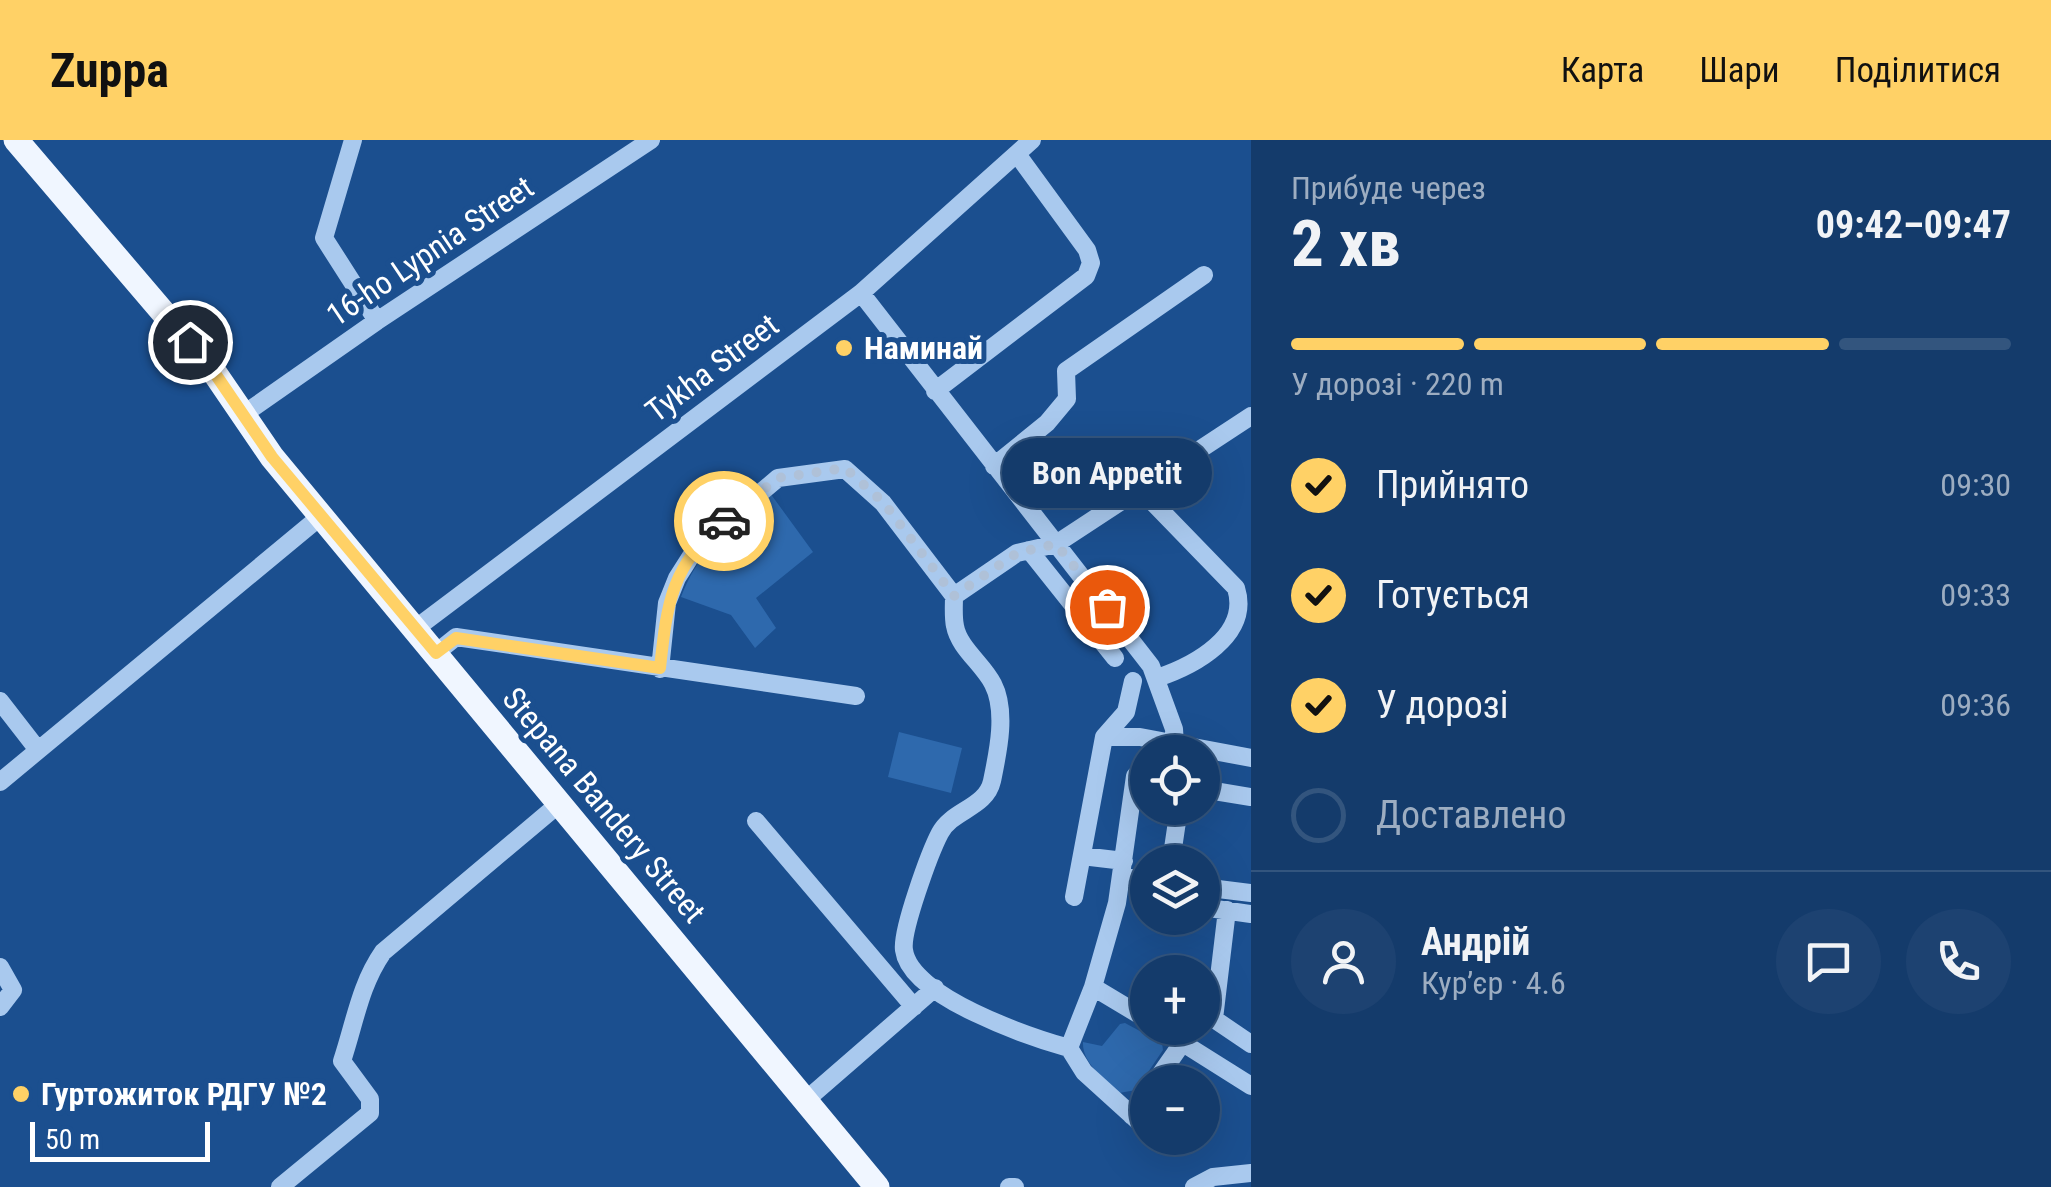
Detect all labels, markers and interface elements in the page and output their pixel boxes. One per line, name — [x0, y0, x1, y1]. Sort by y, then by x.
text: Zuppa — [50, 42, 169, 99]
text: Карта — [1561, 50, 1644, 91]
text: Шари — [1699, 50, 1780, 91]
text: Поділитися — [1835, 50, 2001, 91]
street label: 16-ho Lypnia Street — [319, 168, 541, 334]
text: Прибуде через — [1291, 169, 1486, 207]
text: 09:42–09:47 — [1816, 203, 2011, 247]
text: 2 хв — [1291, 206, 1401, 282]
pin — [148, 300, 233, 385]
street label: Tykha Street — [638, 306, 786, 430]
icon: home — [163, 315, 218, 370]
place label: Наминай — [864, 329, 983, 367]
marker: Наминай — [833, 337, 855, 359]
text: У дорозі · 220 m — [1291, 365, 1504, 403]
callout: Bon Appetit — [1002, 437, 1212, 507]
text: Bon Appetit — [1032, 454, 1182, 492]
icon: check — [1291, 458, 1346, 513]
text: Прийнято — [1376, 463, 1529, 507]
text: 09:30 — [1940, 466, 2011, 504]
courier — [674, 471, 774, 571]
icon: car — [697, 494, 752, 549]
pin — [1065, 565, 1150, 650]
icon: check — [1291, 568, 1346, 623]
text: Готується — [1376, 573, 1530, 617]
text: 09:33 — [1940, 576, 2011, 614]
icon: bag — [1080, 580, 1135, 635]
icon: check — [1291, 678, 1346, 733]
street label: Stepana Bandery Street — [495, 680, 713, 930]
text: У дорозі — [1376, 683, 1509, 727]
text: 09:36 — [1940, 686, 2011, 724]
map controls — [1130, 735, 1220, 1155]
button: locate — [1130, 735, 1220, 825]
text: Доставлено — [1376, 793, 1567, 837]
button: layers — [1130, 845, 1220, 935]
button: person — [1291, 909, 1396, 1014]
button: chat — [1776, 909, 1881, 1014]
button: phone — [1906, 909, 2011, 1014]
text: Андрій — [1421, 920, 1530, 964]
button: + — [1130, 955, 1220, 1045]
text: Кур’єр · 4.6 — [1421, 964, 1566, 1002]
button: − — [1130, 1065, 1220, 1155]
place label: Гуртожиток РДГУ №2 — [41, 1075, 327, 1113]
marker: Гуртожиток РДГУ №2 — [10, 1083, 32, 1105]
scale bar — [30, 1117, 210, 1162]
text: 50 m — [45, 1123, 100, 1156]

